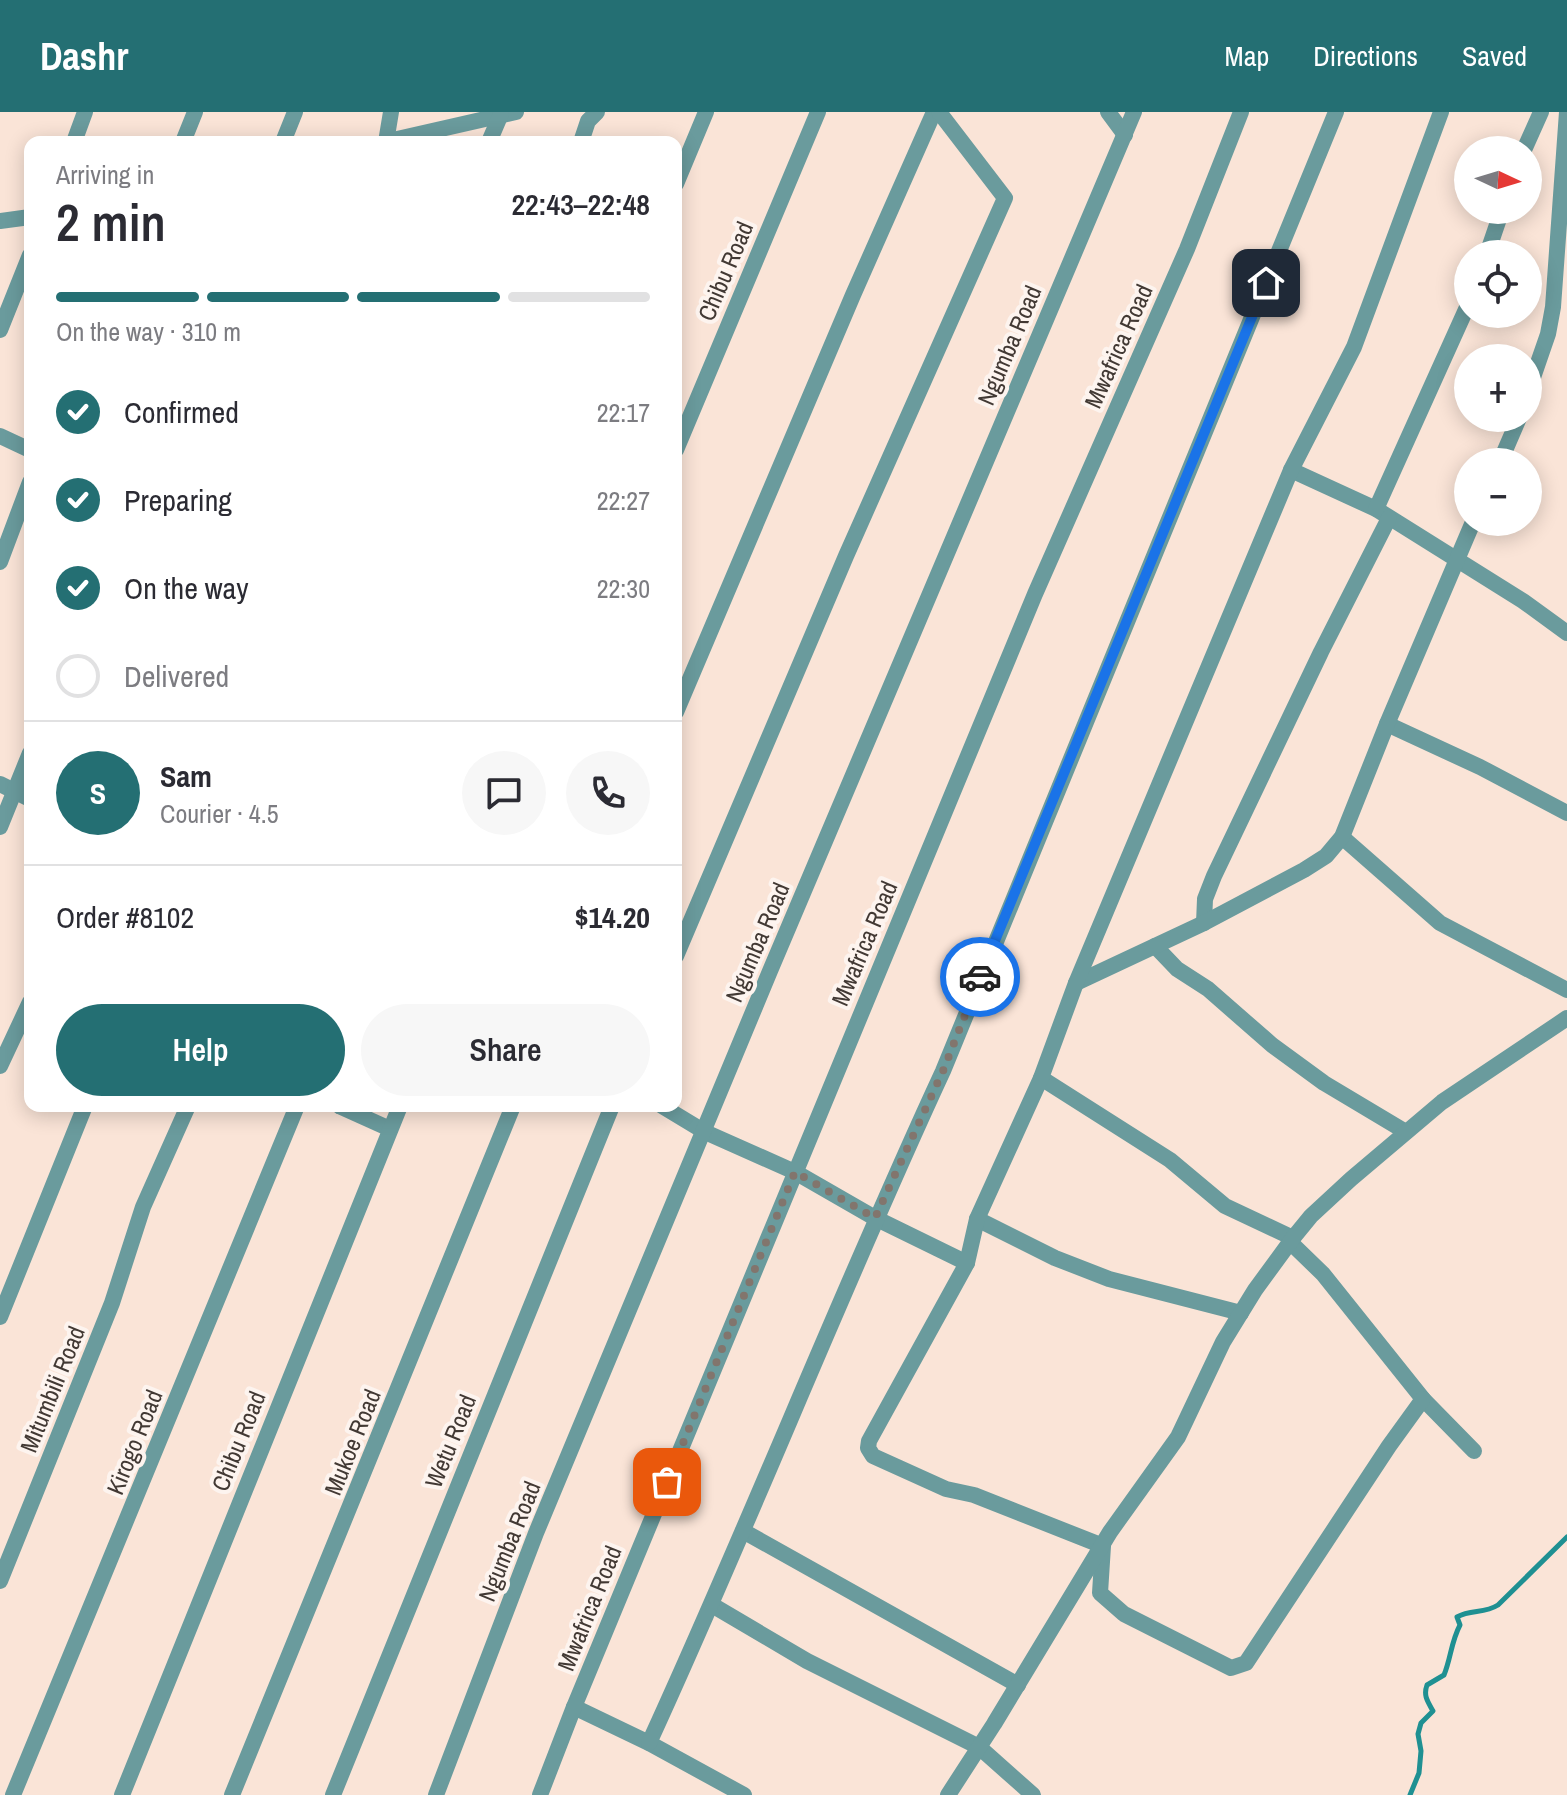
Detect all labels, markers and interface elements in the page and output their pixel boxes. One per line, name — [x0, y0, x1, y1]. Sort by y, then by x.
text: Dashr — [40, 31, 128, 82]
text: Map — [1225, 37, 1269, 75]
text: Directions — [1313, 37, 1418, 75]
text: Saved — [1462, 37, 1527, 75]
north arrow — [1454, 136, 1542, 224]
map controls — [1454, 136, 1542, 536]
text: Arriving in — [56, 157, 154, 192]
text: 22:43–22:48 — [511, 184, 650, 224]
text: 2 min — [56, 187, 166, 257]
street label: Chibu Road — [690, 216, 760, 326]
button: locate — [1454, 240, 1542, 328]
pin — [1232, 249, 1300, 317]
icon: home — [1244, 261, 1288, 305]
street label: Mwafrica Road — [1076, 279, 1160, 413]
street label: Ngumba Road — [969, 280, 1049, 410]
text: On the way · 310 m — [56, 314, 241, 349]
button: + — [1454, 344, 1542, 432]
icon: check — [56, 390, 100, 434]
text: Confirmed — [124, 392, 239, 432]
text: 22:17 — [597, 395, 650, 430]
button: − — [1454, 448, 1542, 536]
icon: check — [56, 478, 100, 522]
text: Preparing — [124, 480, 232, 520]
text: 22:27 — [597, 483, 650, 518]
icon: check — [56, 566, 100, 610]
text: On the way — [124, 568, 248, 608]
text: 22:30 — [597, 571, 650, 606]
text: Delivered — [124, 656, 229, 696]
button: chat — [462, 751, 546, 835]
button: phone — [566, 751, 650, 835]
text: Sam — [160, 756, 212, 796]
text: S — [90, 773, 106, 813]
text: Courier · 4.5 — [160, 796, 279, 831]
street label: Mwafrica Road — [823, 876, 905, 1010]
street label: Ngumba Road — [717, 877, 797, 1007]
text: Order #8102 — [56, 897, 194, 937]
text: $14.20 — [575, 897, 650, 937]
courier — [940, 937, 1020, 1017]
icon: car — [958, 955, 1002, 999]
button: Help — [56, 1004, 345, 1096]
button: Share — [361, 1004, 650, 1096]
street label: Mitumbili Road — [12, 1321, 92, 1457]
street label: Mukoe Road — [316, 1384, 388, 1500]
street label: Kirogo Road — [98, 1385, 170, 1499]
street label: Chibu Road — [203, 1386, 273, 1496]
street label: Wetu Road — [417, 1390, 483, 1492]
pin — [633, 1448, 701, 1516]
icon: bag — [645, 1460, 689, 1504]
street label: Ngumba Road — [470, 1476, 548, 1606]
street label: Mwafrica Road — [549, 1541, 629, 1675]

